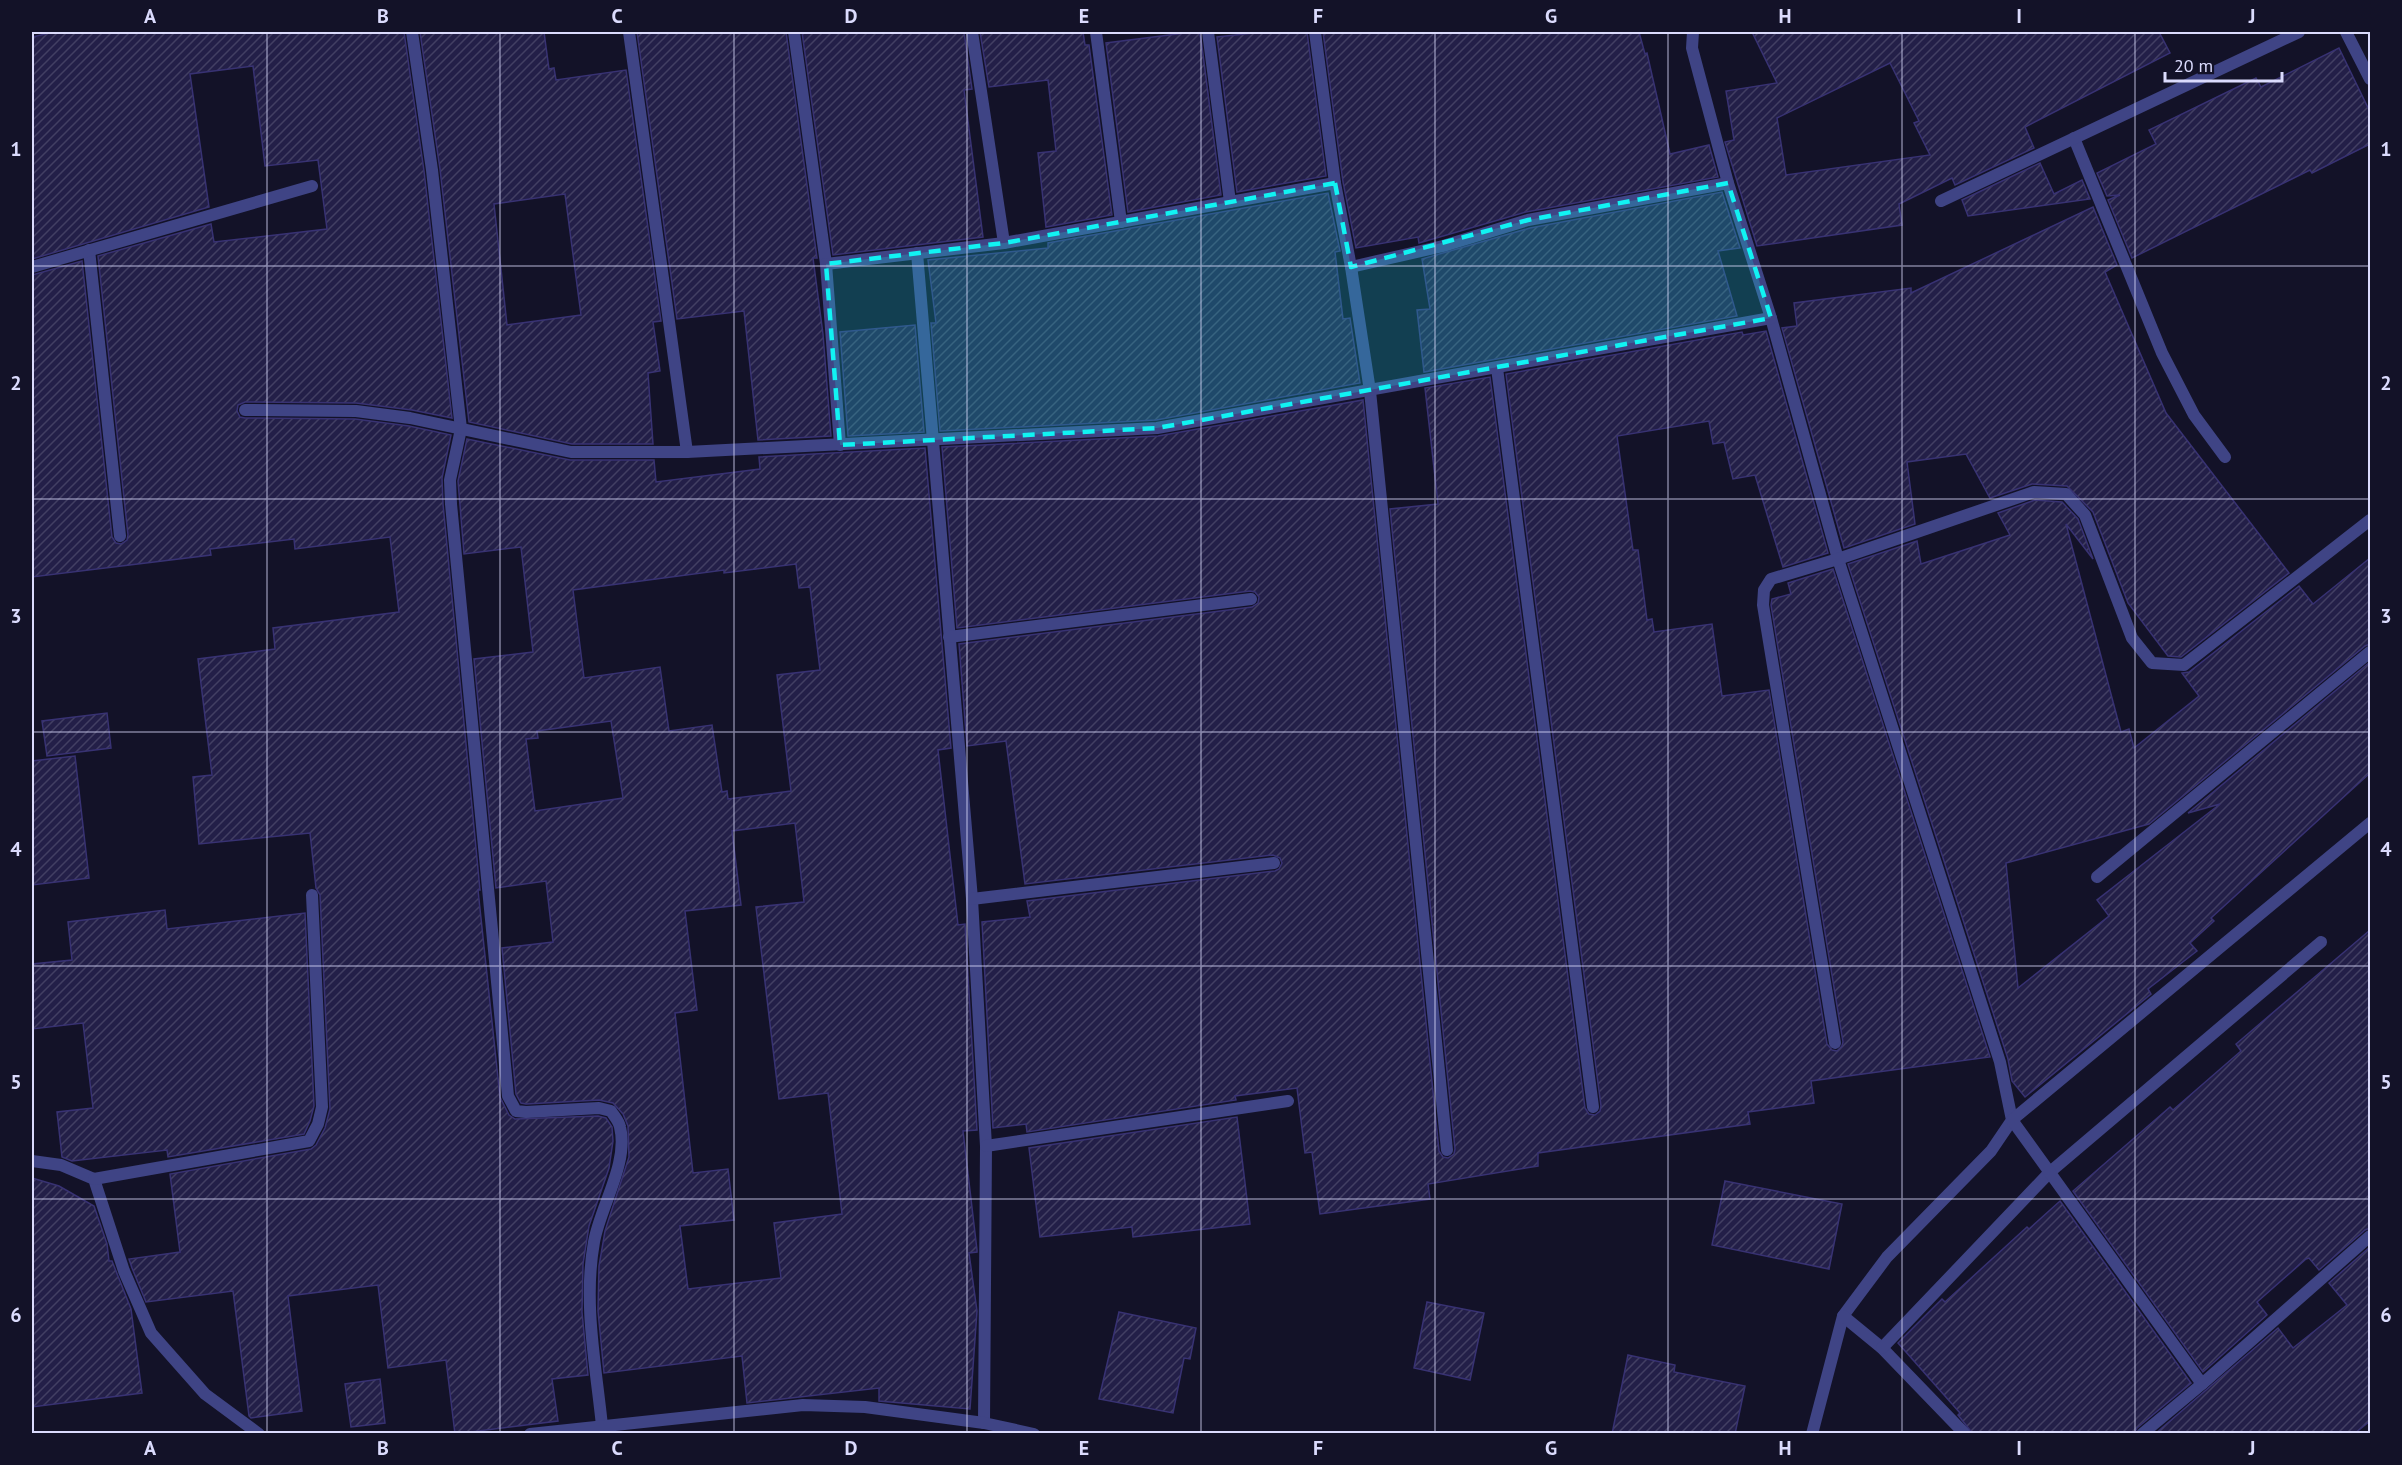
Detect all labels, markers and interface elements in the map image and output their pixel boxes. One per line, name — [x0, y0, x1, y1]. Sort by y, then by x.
text: A — [144, 3, 157, 29]
text: B — [377, 3, 389, 29]
text: C — [611, 3, 623, 29]
text: D — [845, 3, 858, 29]
text: E — [1079, 3, 1089, 29]
text: F — [1313, 3, 1323, 29]
text: G — [1545, 3, 1557, 29]
text: H — [1778, 3, 1792, 29]
text: I — [2016, 3, 2022, 29]
text: J — [2248, 3, 2255, 29]
scale bar — [2165, 45, 2282, 83]
text: 20 m — [2174, 54, 2213, 77]
text: 1 — [10, 136, 22, 162]
text: 1 — [2380, 136, 2392, 162]
text: 2 — [10, 370, 22, 396]
text: 2 — [2380, 370, 2392, 396]
text: 3 — [10, 603, 22, 629]
text: 3 — [2380, 603, 2392, 629]
text: 4 — [10, 836, 22, 862]
text: 4 — [2380, 836, 2392, 862]
text: 5 — [10, 1069, 22, 1095]
text: 5 — [2380, 1069, 2392, 1095]
text: 6 — [10, 1302, 22, 1328]
text: 6 — [2380, 1302, 2392, 1328]
text: A — [144, 1435, 157, 1461]
text: B — [377, 1435, 389, 1461]
text: C — [611, 1435, 623, 1461]
text: D — [845, 1435, 858, 1461]
text: E — [1079, 1435, 1089, 1461]
text: F — [1313, 1435, 1323, 1461]
text: G — [1545, 1435, 1557, 1461]
text: H — [1778, 1435, 1792, 1461]
text: I — [2016, 1435, 2022, 1461]
text: J — [2248, 1435, 2255, 1461]

